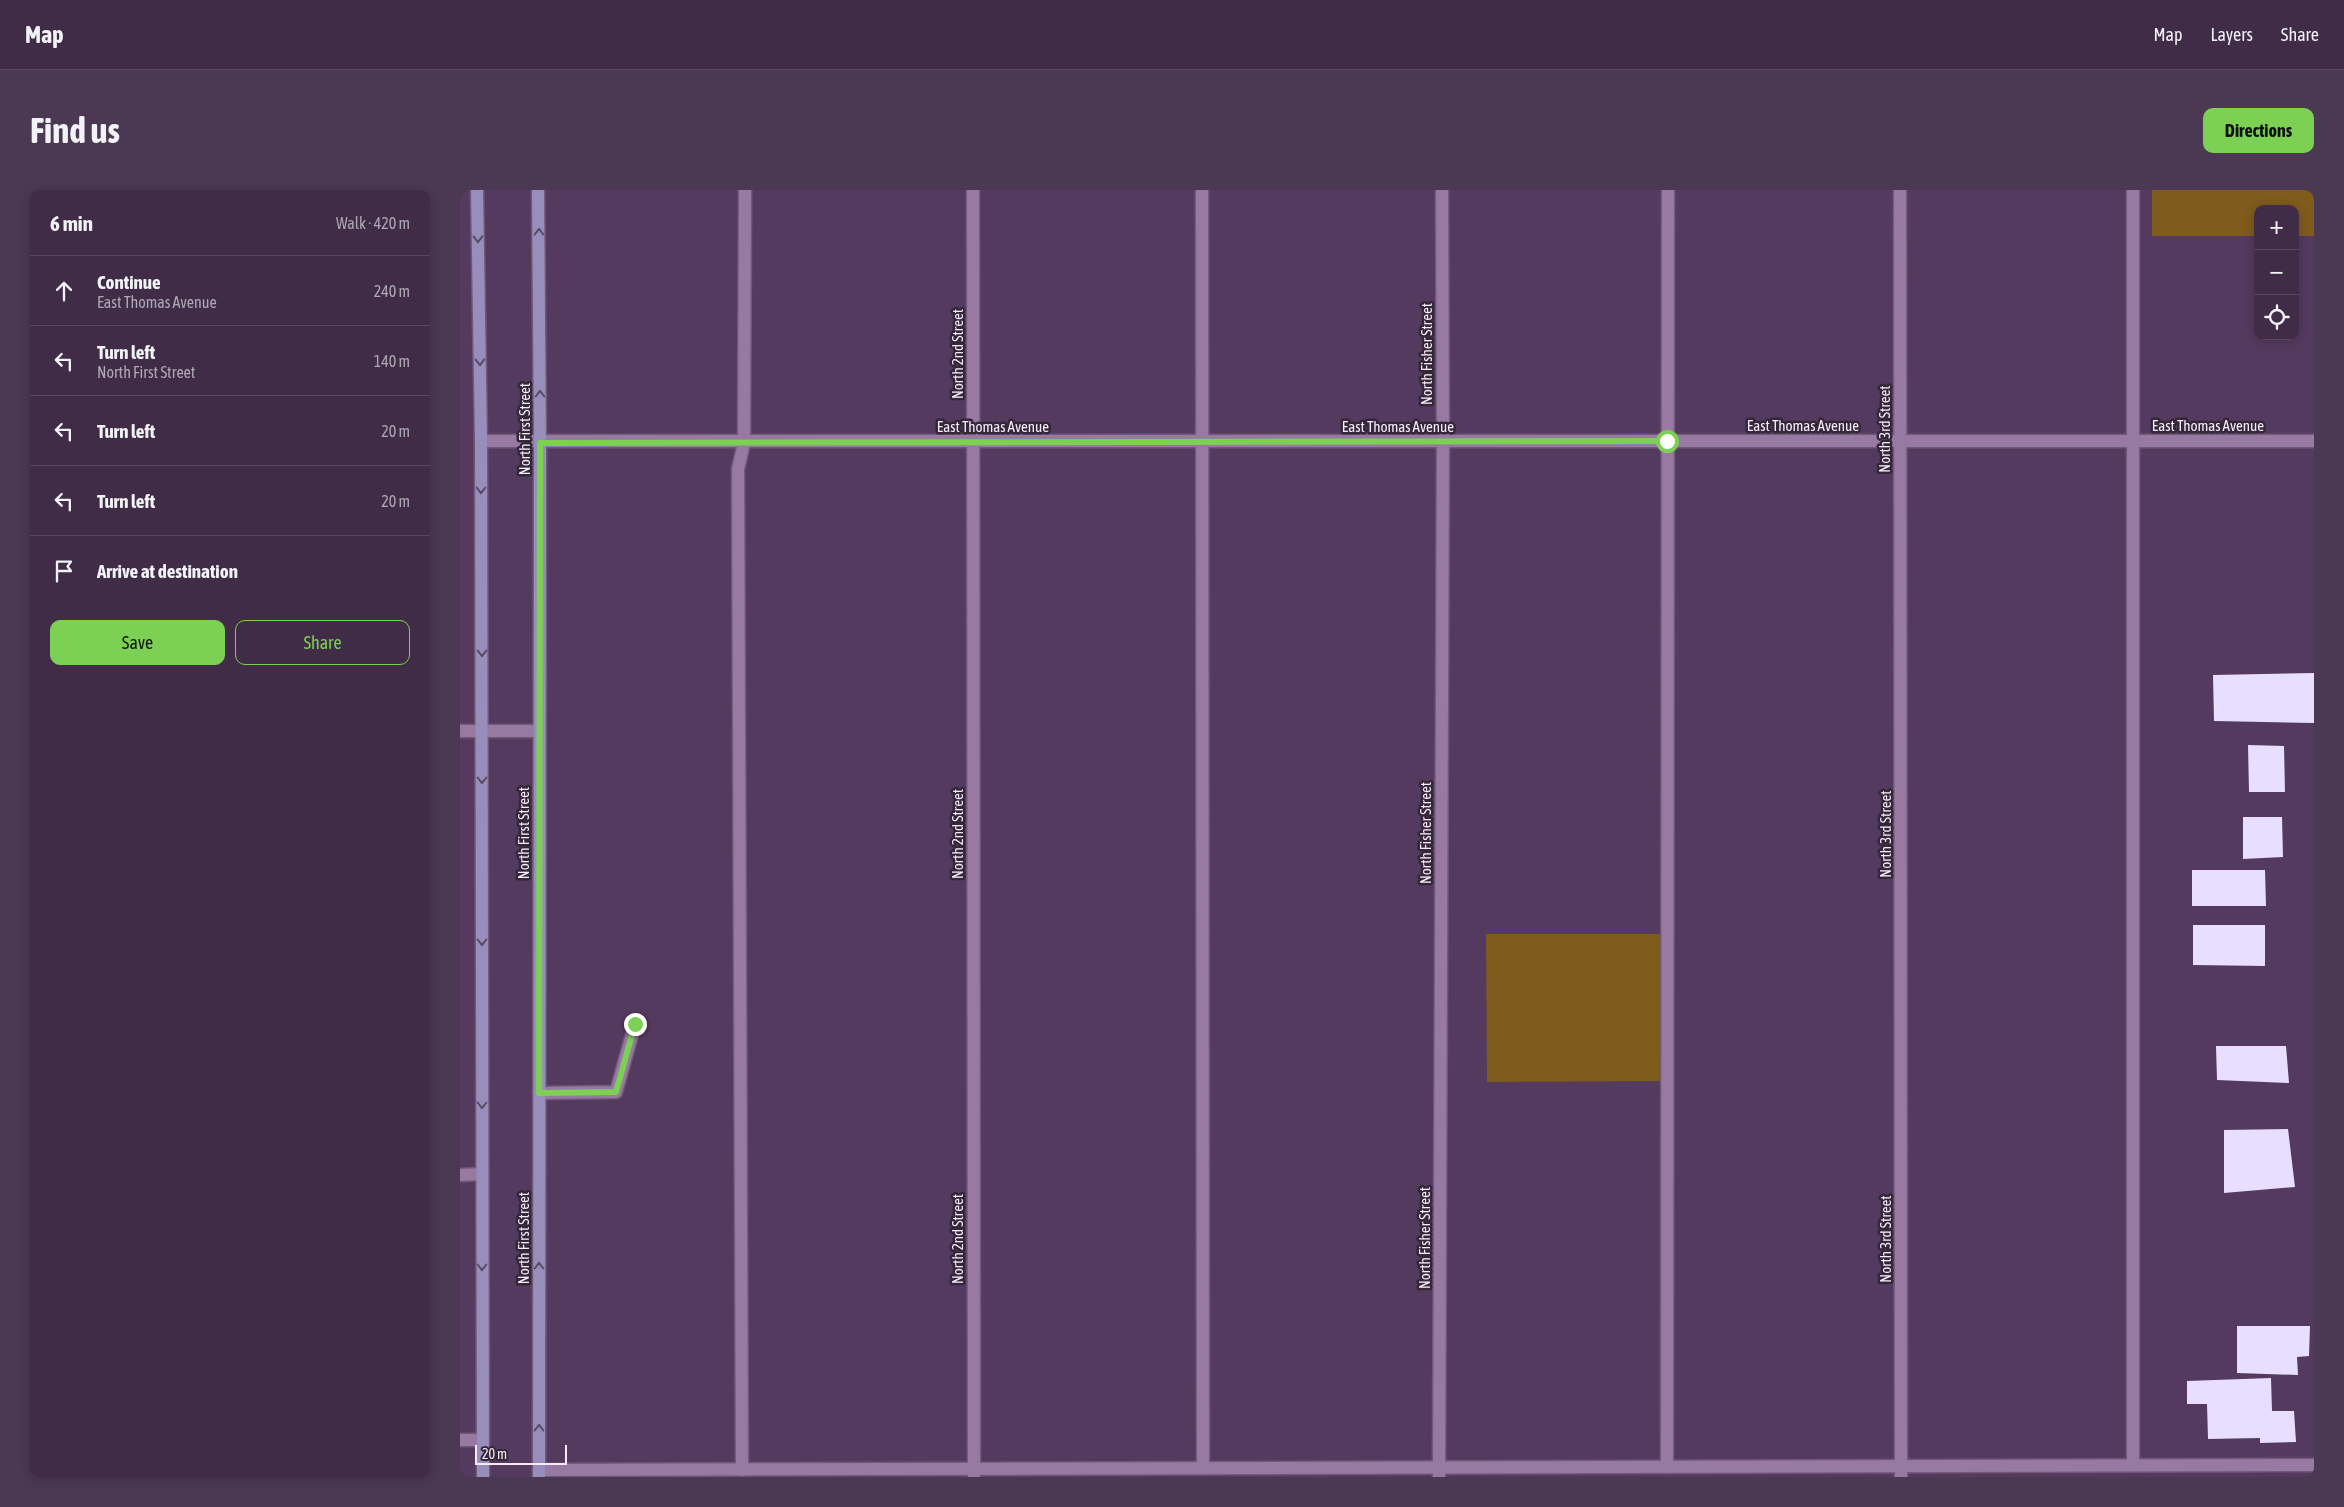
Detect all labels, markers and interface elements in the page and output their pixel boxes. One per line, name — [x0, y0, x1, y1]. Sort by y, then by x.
text: Map — [25, 21, 64, 48]
text: Map — [2153, 24, 2182, 45]
text: Layers — [2210, 24, 2253, 45]
text: Share — [2281, 24, 2319, 45]
button: Directions — [2203, 108, 2314, 153]
text: Find us — [30, 110, 120, 150]
map controls — [2254, 205, 2299, 340]
button: + — [2254, 205, 2299, 250]
text: 6 min — [50, 211, 93, 235]
text: Walk · 420 m — [336, 214, 410, 232]
one-way arrow — [534, 227, 544, 235]
one-way arrow — [473, 235, 483, 243]
button: − — [2254, 250, 2299, 295]
text: Continue — [97, 271, 161, 293]
icon: ahead — [50, 277, 78, 305]
text: 240 m — [374, 282, 410, 300]
text: East Thomas Avenue — [97, 293, 217, 311]
button: locate — [2254, 295, 2299, 340]
street label: North Fisher Street — [1418, 303, 1435, 405]
street label: North 2nd Street — [949, 309, 966, 399]
text: Turn left — [97, 341, 155, 363]
icon: left — [50, 347, 78, 375]
text: 140 m — [374, 352, 410, 370]
one-way arrow — [474, 359, 485, 367]
text: North First Street — [97, 363, 195, 381]
street label: North First Street — [516, 383, 533, 475]
street label: North 3rd Street — [1876, 385, 1893, 473]
one-way arrow — [535, 390, 545, 398]
icon: left — [50, 417, 78, 445]
street label: East Thomas Avenue — [1747, 417, 1859, 434]
street label: East Thomas Avenue — [2152, 417, 2264, 434]
street label: East Thomas Avenue — [937, 418, 1049, 435]
street label: East Thomas Avenue — [1342, 418, 1454, 435]
text: Turn left — [97, 420, 155, 442]
text: 20 m — [381, 422, 410, 440]
route start — [1656, 430, 1679, 453]
one-way arrow — [476, 486, 486, 494]
icon: left — [50, 487, 78, 515]
text: Turn left — [97, 490, 155, 512]
text: 20 m — [381, 492, 410, 510]
icon: arrive — [50, 557, 78, 585]
text: Arrive at destination — [97, 560, 238, 582]
button: Save — [50, 620, 225, 665]
button: Share — [235, 620, 410, 665]
one-way arrow — [477, 649, 487, 657]
one-way arrow — [477, 776, 487, 784]
street label: North Fisher Street — [1417, 782, 1434, 884]
street label: North First Street — [515, 787, 532, 879]
street label: North 2nd Street — [949, 789, 966, 879]
street label: North 3rd Street — [1877, 790, 1894, 878]
one-way arrow — [477, 939, 487, 947]
route end — [624, 1013, 647, 1036]
one-way arrow — [477, 1102, 487, 1109]
street label: North Fisher Street — [1416, 1187, 1433, 1289]
street label: North First Street — [515, 1192, 532, 1284]
street label: North 2nd Street — [949, 1194, 966, 1284]
street label: North 3rd Street — [1877, 1195, 1894, 1283]
one-way arrow — [534, 1261, 544, 1269]
one-way arrow — [477, 1264, 487, 1272]
one-way arrow — [534, 1424, 544, 1432]
scale bar — [475, 1442, 568, 1465]
text: 20 m — [482, 1446, 507, 1462]

